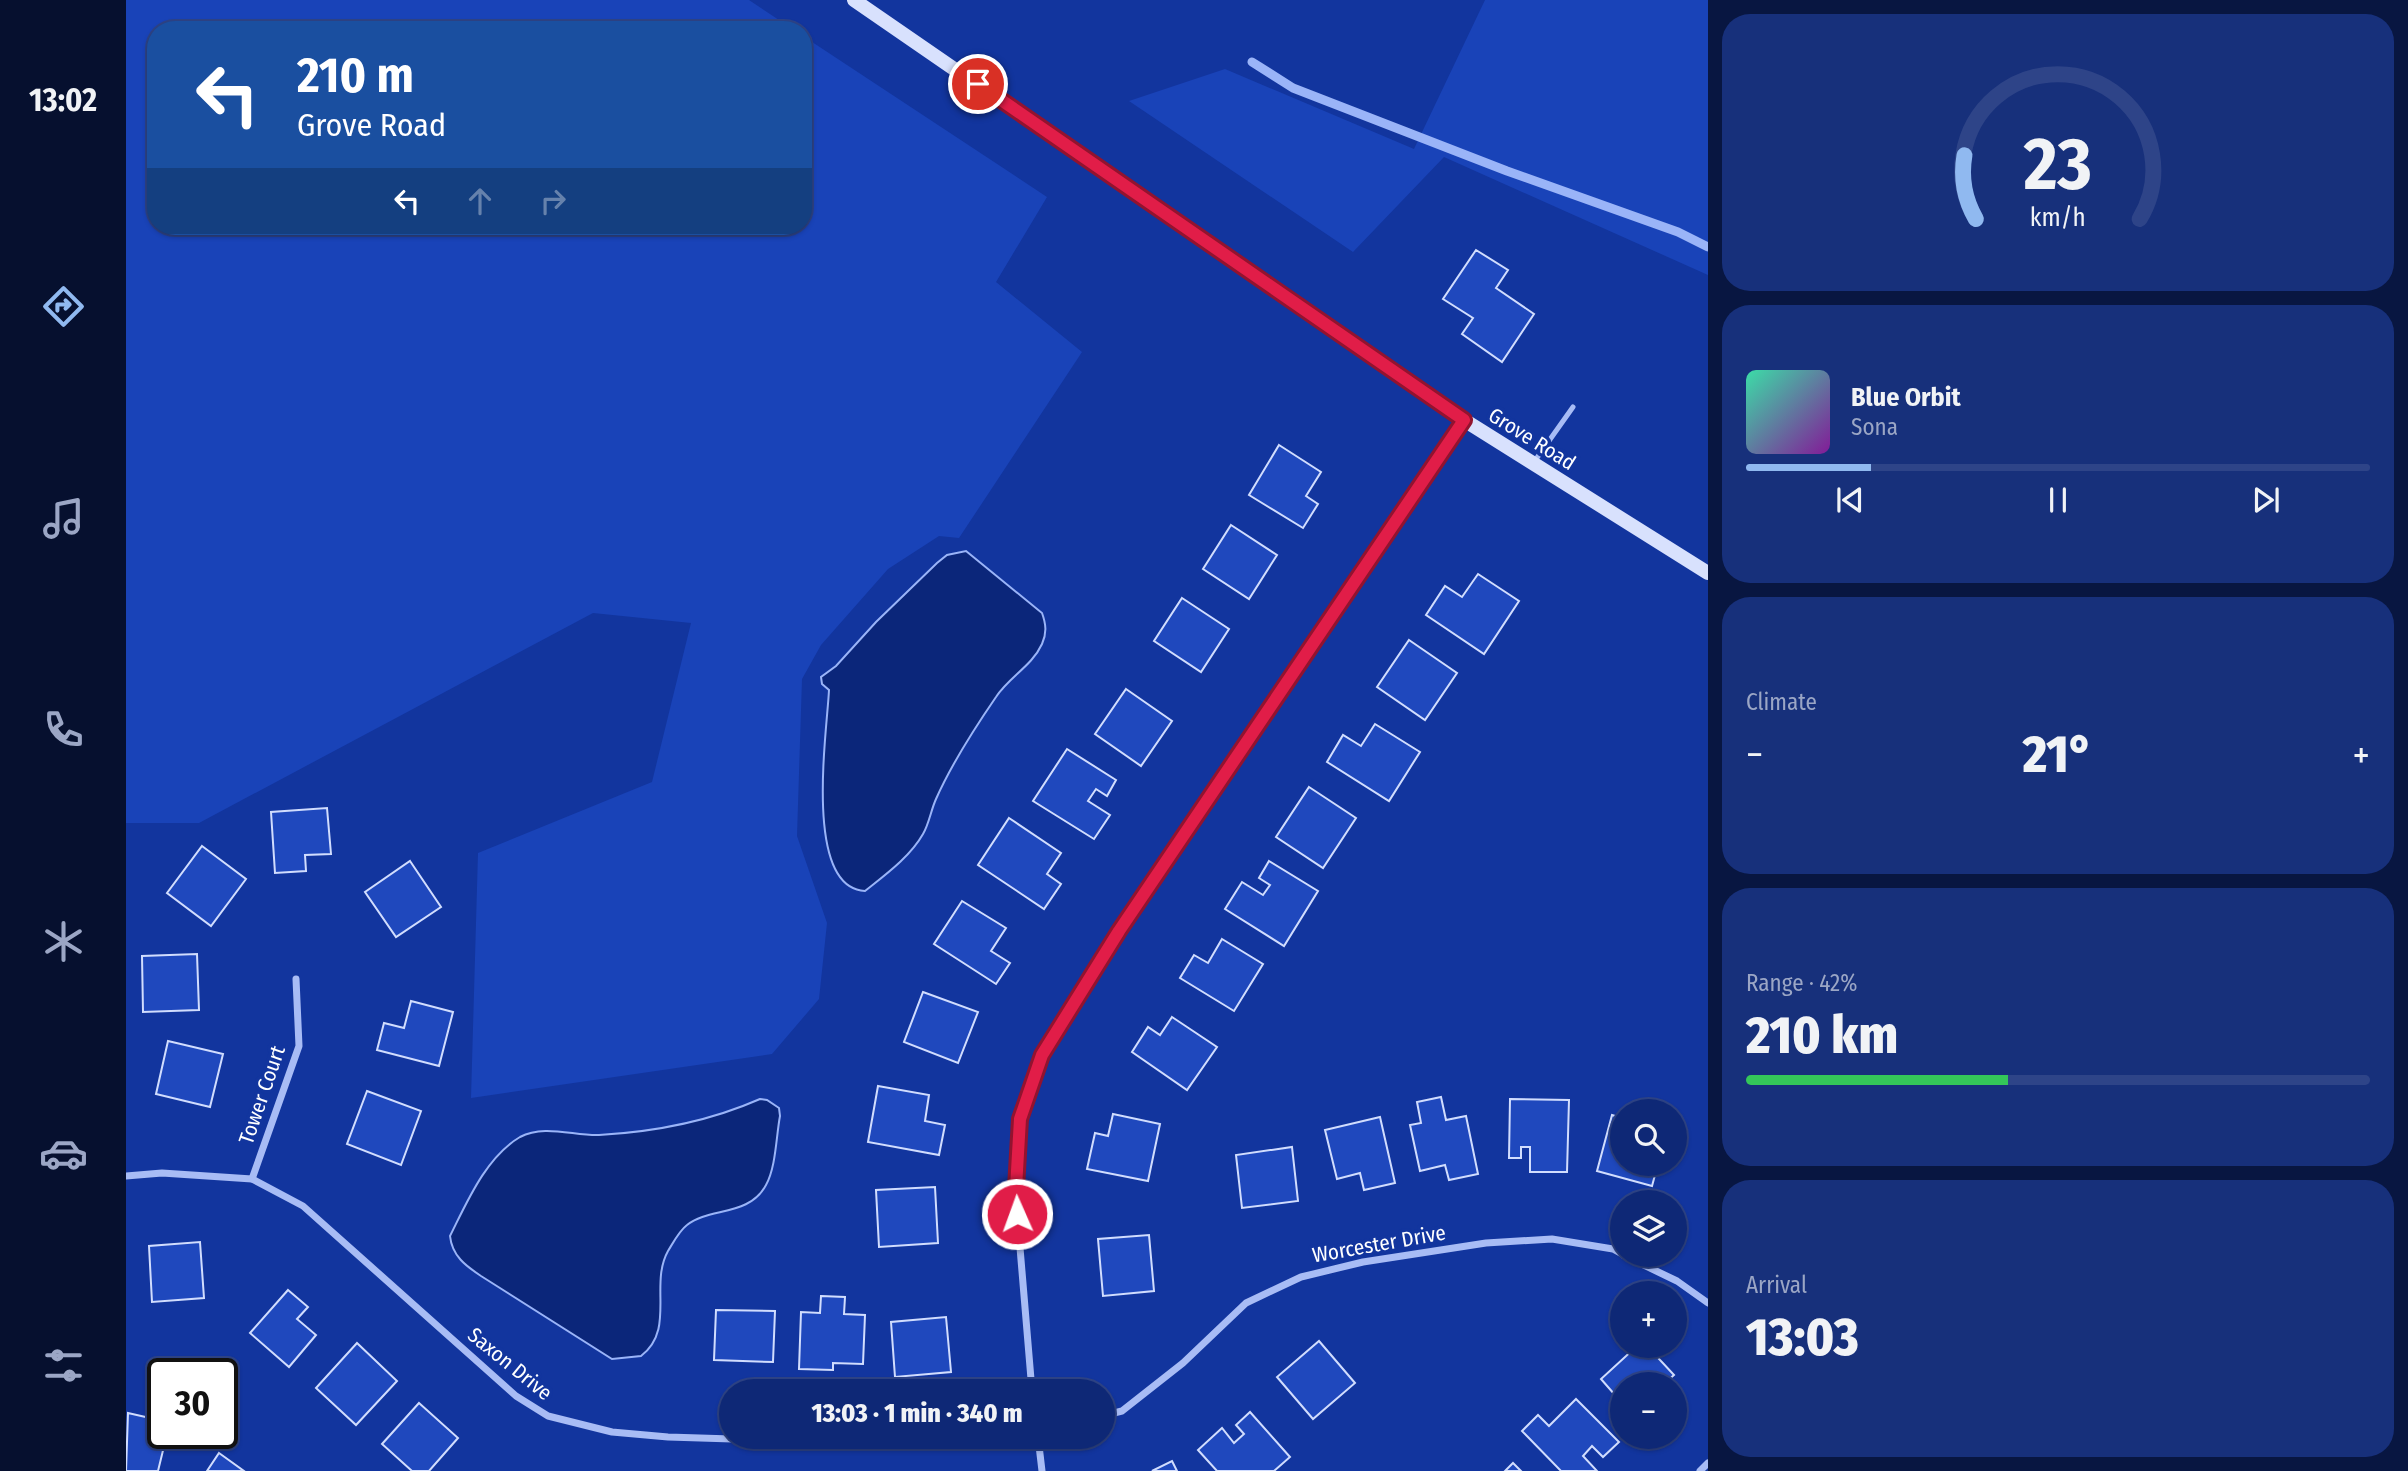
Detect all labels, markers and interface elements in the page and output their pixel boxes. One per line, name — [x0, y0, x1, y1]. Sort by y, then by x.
text: 210 m — [297, 46, 414, 105]
icon: left — [182, 49, 273, 140]
pin — [948, 54, 1008, 114]
icon: arrive — [959, 65, 997, 103]
text: 13:02 — [29, 81, 97, 119]
text: Grove Road — [297, 106, 446, 144]
text: 23 — [2023, 121, 2092, 208]
icon: left — [388, 182, 426, 220]
icon: ahead — [461, 182, 499, 220]
icon: right — [534, 182, 572, 220]
text: km/h — [2030, 203, 2086, 233]
icon: directions — [39, 282, 88, 331]
text: Blue Orbit — [1851, 382, 1961, 413]
street label: Grove Road — [1484, 402, 1580, 476]
text: Sona — [1851, 413, 1898, 441]
icon: previous — [1831, 481, 1869, 519]
icon: pause — [2039, 481, 2077, 519]
icon: next — [2247, 481, 2285, 519]
icon: music — [39, 494, 88, 543]
text: Climate — [1746, 688, 1817, 716]
icon: phone — [39, 705, 88, 754]
text: 21° — [2023, 723, 2093, 786]
text: − — [1746, 732, 1763, 778]
text: + — [2353, 732, 2370, 778]
icon: climate — [39, 917, 88, 966]
text: Range · 42% — [1746, 969, 1857, 997]
text: 210 km — [1746, 1004, 1898, 1067]
street label: Tower Court — [233, 1042, 291, 1148]
map controls — [1610, 1099, 1687, 1449]
button: search — [1610, 1099, 1687, 1176]
icon: car — [39, 1129, 88, 1178]
position arrow — [980, 1177, 1054, 1251]
button: layers — [1610, 1190, 1687, 1267]
street label: Worcester Drive — [1310, 1219, 1448, 1269]
text: Arrival — [1746, 1271, 1807, 1299]
button: + — [1610, 1281, 1687, 1358]
text: 13:03 — [1746, 1306, 1859, 1369]
street label: Saxon Drive — [462, 1322, 558, 1406]
icon: filters — [39, 1341, 88, 1390]
speed limit sign: 30 — [147, 1358, 238, 1449]
button: − — [1610, 1372, 1687, 1449]
text: 13:03 · 1 min · 340 m — [811, 1398, 1023, 1429]

